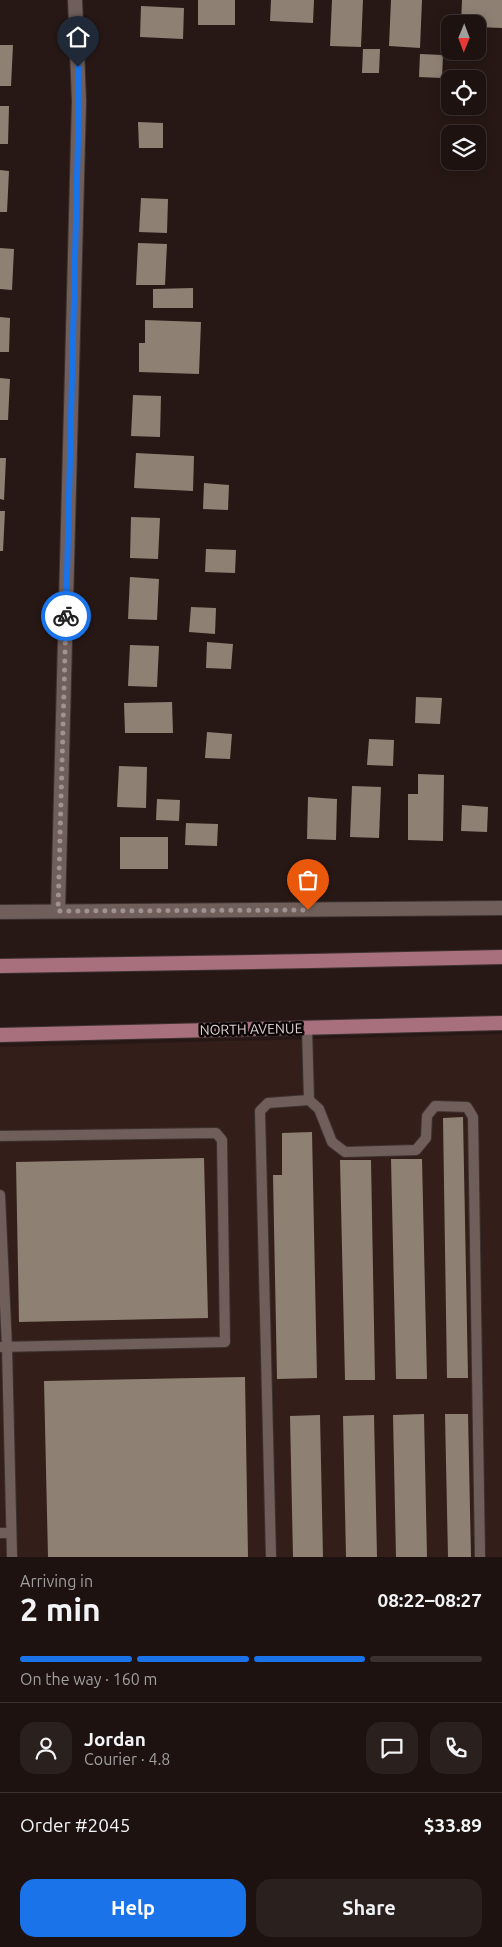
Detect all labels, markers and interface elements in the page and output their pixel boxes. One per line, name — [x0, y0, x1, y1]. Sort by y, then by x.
north arrow — [441, 15, 486, 60]
map controls — [441, 15, 486, 170]
pin — [57, 16, 99, 67]
icon: home — [64, 23, 92, 51]
button: locate — [441, 70, 486, 115]
button: layers — [441, 125, 486, 170]
courier — [41, 591, 91, 641]
icon: bike — [52, 602, 80, 630]
pin — [287, 859, 329, 910]
icon: bag — [294, 866, 322, 894]
street label: NORTH AVENUE — [199, 1020, 303, 1038]
text: Arriving in — [20, 1572, 93, 1590]
text: 08:22–08:27 — [377, 1589, 482, 1611]
text: 2 min — [20, 1591, 101, 1627]
text: On the way · 160 m — [20, 1670, 157, 1688]
button: person — [20, 1722, 72, 1774]
button: chat — [366, 1722, 418, 1774]
button: phone — [430, 1722, 482, 1774]
text: Jordan — [84, 1728, 146, 1750]
text: Courier · 4.8 — [84, 1750, 170, 1768]
text: Order #2045 — [20, 1814, 130, 1836]
text: $33.89 — [424, 1814, 482, 1836]
button: Help — [20, 1879, 246, 1937]
button: Share — [256, 1879, 482, 1937]

